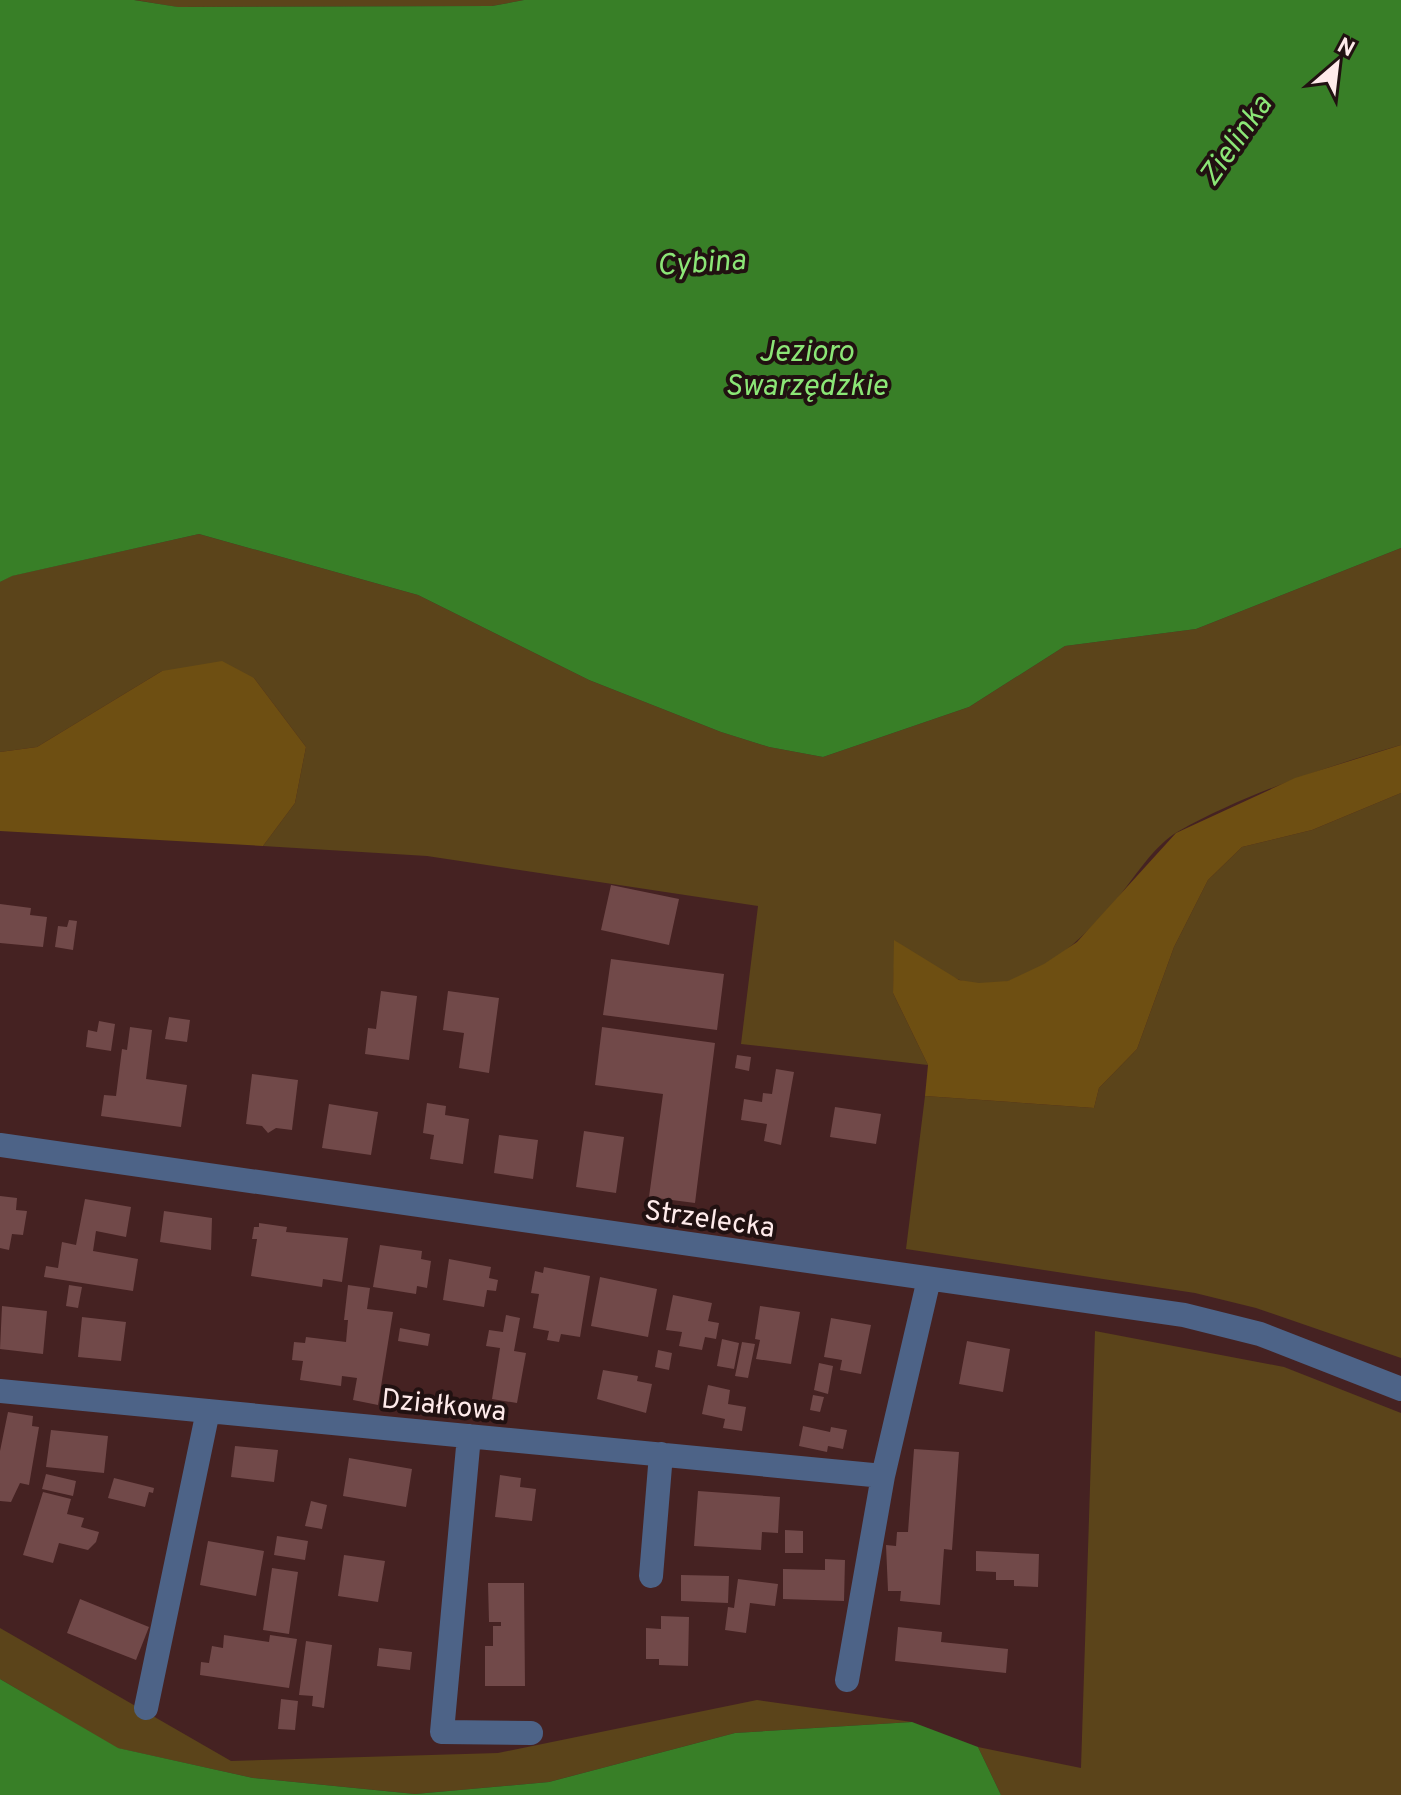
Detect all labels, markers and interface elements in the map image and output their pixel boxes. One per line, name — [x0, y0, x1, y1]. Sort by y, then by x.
north arrow — [1297, 24, 1377, 104]
text: N — [1332, 33, 1359, 64]
water label: Zielinka — [1193, 88, 1282, 194]
water label: Cybina — [655, 243, 747, 286]
water label: Jezioro Swarzędzkie — [725, 335, 888, 406]
street label: Strzelecka — [642, 1194, 777, 1248]
street label: Działkowa — [379, 1383, 508, 1431]

